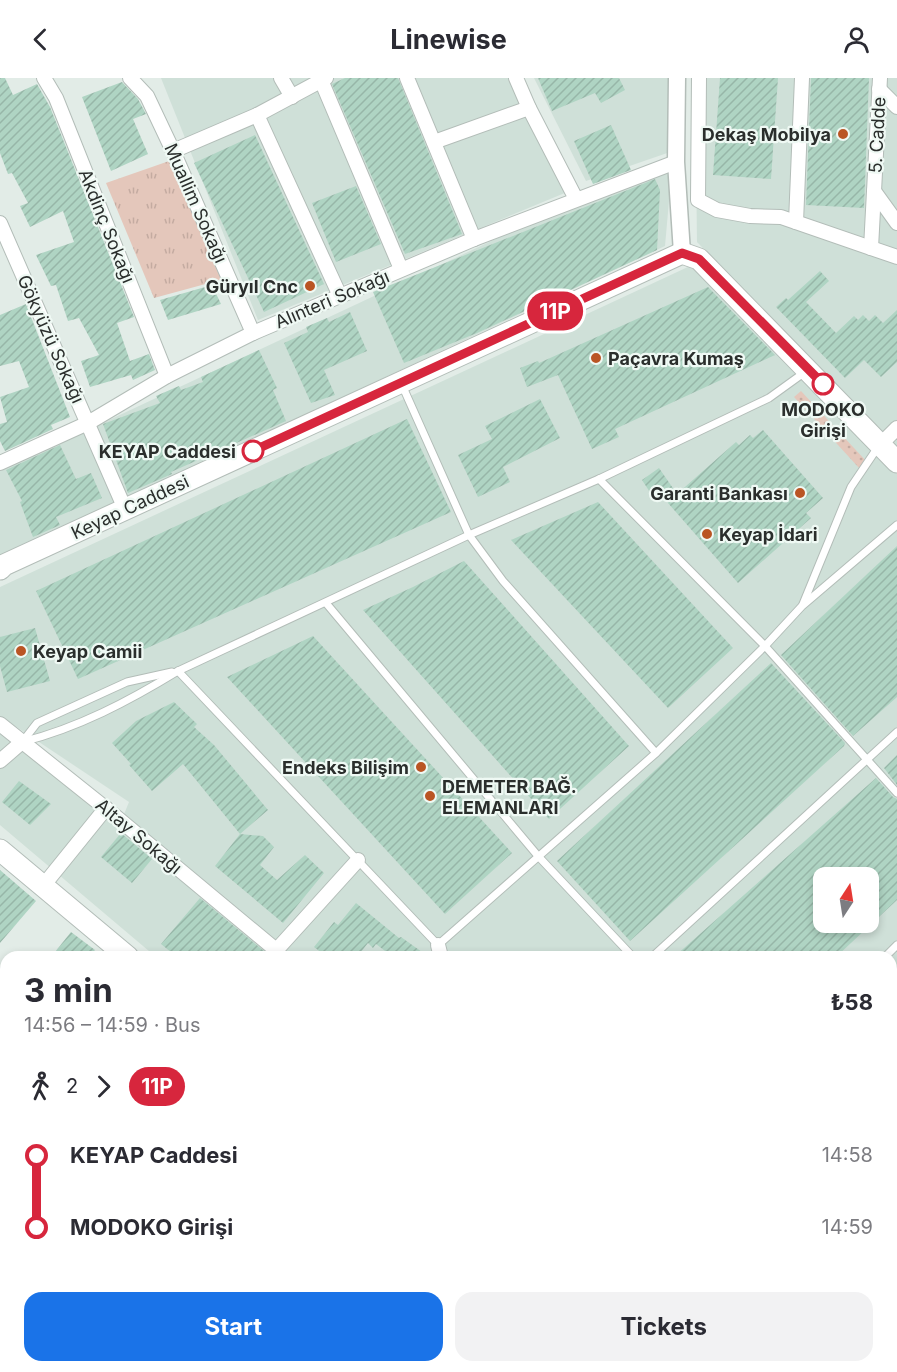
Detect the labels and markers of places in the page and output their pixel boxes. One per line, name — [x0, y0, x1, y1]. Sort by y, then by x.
place label: Dekaş Mobilya — [702, 124, 831, 145]
marker: Dekaş Mobilya — [836, 127, 850, 141]
place label: Güryıl Cnc — [206, 276, 298, 297]
marker: Güryıl Cnc — [303, 279, 317, 293]
place label: Paçavra Kumaş — [608, 348, 744, 369]
marker: Paçavra Kumaş — [589, 351, 603, 365]
marker: MODOKO Girişi — [812, 373, 834, 395]
place label: MODOKO Girişi — [781, 399, 865, 441]
marker: KEYAP Caddesi — [242, 440, 264, 462]
place label: KEYAP Caddesi — [99, 441, 236, 462]
place label: Garanti Bankası — [650, 483, 788, 504]
marker: Garanti Bankası — [793, 486, 807, 500]
place label: Keyap İdari — [719, 524, 818, 545]
marker: Keyap İdari — [700, 527, 714, 541]
place label: Keyap Camii — [33, 641, 142, 662]
marker: Keyap Camii — [14, 644, 28, 658]
place label: Endeks Bilişim — [282, 757, 409, 778]
marker: Endeks Bilişim — [414, 760, 428, 774]
place label: DEMETER BAĞ. ELEMANLARI — [442, 776, 577, 818]
marker: DEMETER BAĞ. ELEMANLARI — [423, 789, 437, 803]

